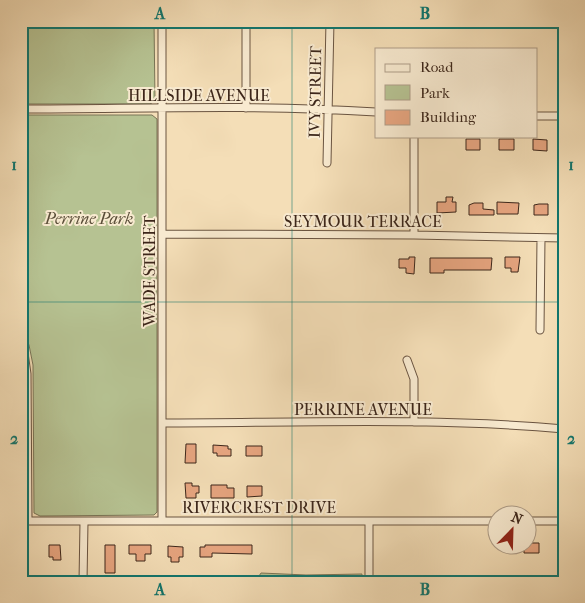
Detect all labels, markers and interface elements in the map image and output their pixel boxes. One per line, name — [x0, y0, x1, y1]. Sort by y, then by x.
text: A — [154, 4, 166, 23]
text: B — [420, 4, 430, 23]
street label: IVY STREET — [305, 46, 325, 138]
legend — [375, 48, 538, 138]
text: Road — [420, 58, 454, 76]
text: Park — [420, 84, 450, 102]
street label: HILLSIDE AVENUE — [128, 86, 270, 105]
text: Building — [420, 108, 477, 126]
text: 1 — [11, 155, 17, 174]
text: 1 — [568, 155, 574, 174]
park label: Perrine Park — [44, 209, 133, 228]
street label: SEYMOUR TERRACE — [284, 212, 442, 231]
street label: WADE STREET — [140, 215, 159, 328]
street label: PERRINE AVENUE — [294, 400, 432, 419]
text: 2 — [10, 429, 18, 448]
text: 2 — [567, 429, 575, 448]
street label: RIVERCREST DRIVE — [182, 498, 336, 517]
north arrow — [488, 506, 538, 556]
text: N — [509, 509, 525, 529]
text: A — [154, 580, 166, 599]
text: B — [420, 580, 430, 599]

